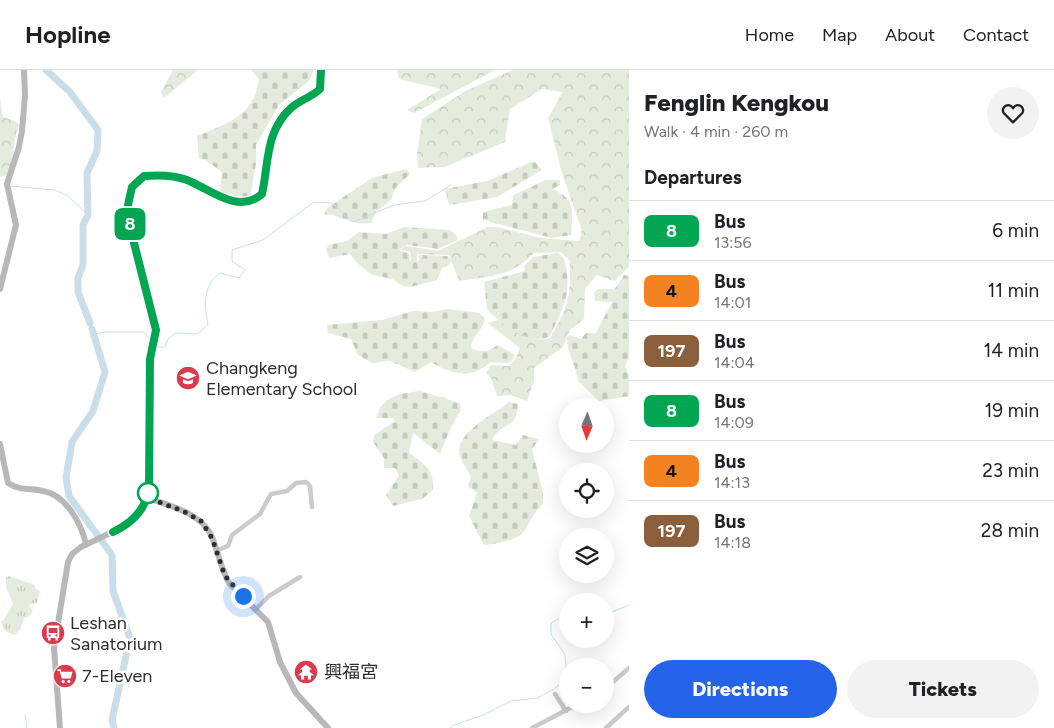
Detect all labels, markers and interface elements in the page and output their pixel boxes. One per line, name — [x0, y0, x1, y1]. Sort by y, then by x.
text: Hopline — [25, 20, 111, 49]
text: Home — [745, 24, 794, 46]
text: Map — [822, 24, 857, 46]
text: About — [885, 24, 935, 46]
text: Contact — [963, 24, 1029, 46]
button: heart — [987, 87, 1039, 139]
text: Fenglin Kengkou — [644, 88, 829, 117]
text: Walk · 4 min · 260 m — [644, 122, 788, 141]
text: Departures — [644, 166, 742, 189]
line badge: 8 — [114, 208, 146, 240]
text: Bus — [714, 210, 745, 233]
text: 8 — [124, 213, 136, 235]
text: 6 min — [992, 219, 1039, 242]
text: 8 — [666, 220, 677, 242]
text: 13:56 — [714, 233, 752, 252]
text: Bus — [714, 270, 745, 293]
text: 11 min — [987, 279, 1039, 302]
text: 4 — [666, 280, 677, 302]
text: 14:01 — [714, 293, 751, 312]
text: Bus — [714, 330, 745, 353]
text: 14 min — [983, 339, 1039, 362]
text: 197 — [657, 340, 686, 362]
text: 14:04 — [714, 353, 755, 372]
place label: Changkeng Elementary School — [206, 357, 357, 400]
school or university icon: Changkeng Elementary School — [175, 365, 201, 391]
text: Bus — [714, 390, 745, 413]
north arrow — [559, 398, 614, 452]
map controls — [559, 398, 614, 713]
text: 19 min — [985, 399, 1039, 422]
text: 8 — [666, 400, 677, 422]
text: 14:09 — [714, 413, 754, 432]
text: Bus — [714, 450, 745, 473]
text: 23 min — [982, 459, 1039, 482]
text: 4 — [666, 460, 677, 482]
button: locate — [559, 463, 614, 518]
text: 14:13 — [714, 473, 750, 492]
unlabelled marker — [137, 482, 159, 504]
text: Bus — [714, 510, 745, 533]
text: 28 min — [981, 519, 1039, 542]
text: 197 — [657, 520, 686, 542]
button: layers — [559, 528, 614, 583]
text: 14:18 — [714, 533, 751, 552]
your location — [231, 584, 256, 609]
button: + — [559, 593, 614, 648]
place label: Leshan Sanatorium — [70, 612, 162, 655]
bus stop icon: Leshan Sanatorium — [40, 620, 66, 646]
button: − — [559, 658, 614, 713]
temple icon: 興福宮 — [293, 659, 319, 685]
button: Directions — [644, 660, 837, 718]
button: Tickets — [847, 660, 1039, 718]
place label: 興福宮 — [324, 661, 378, 683]
supermarket icon: 7-Eleven — [52, 663, 78, 689]
place label: 7-Eleven — [82, 665, 152, 687]

